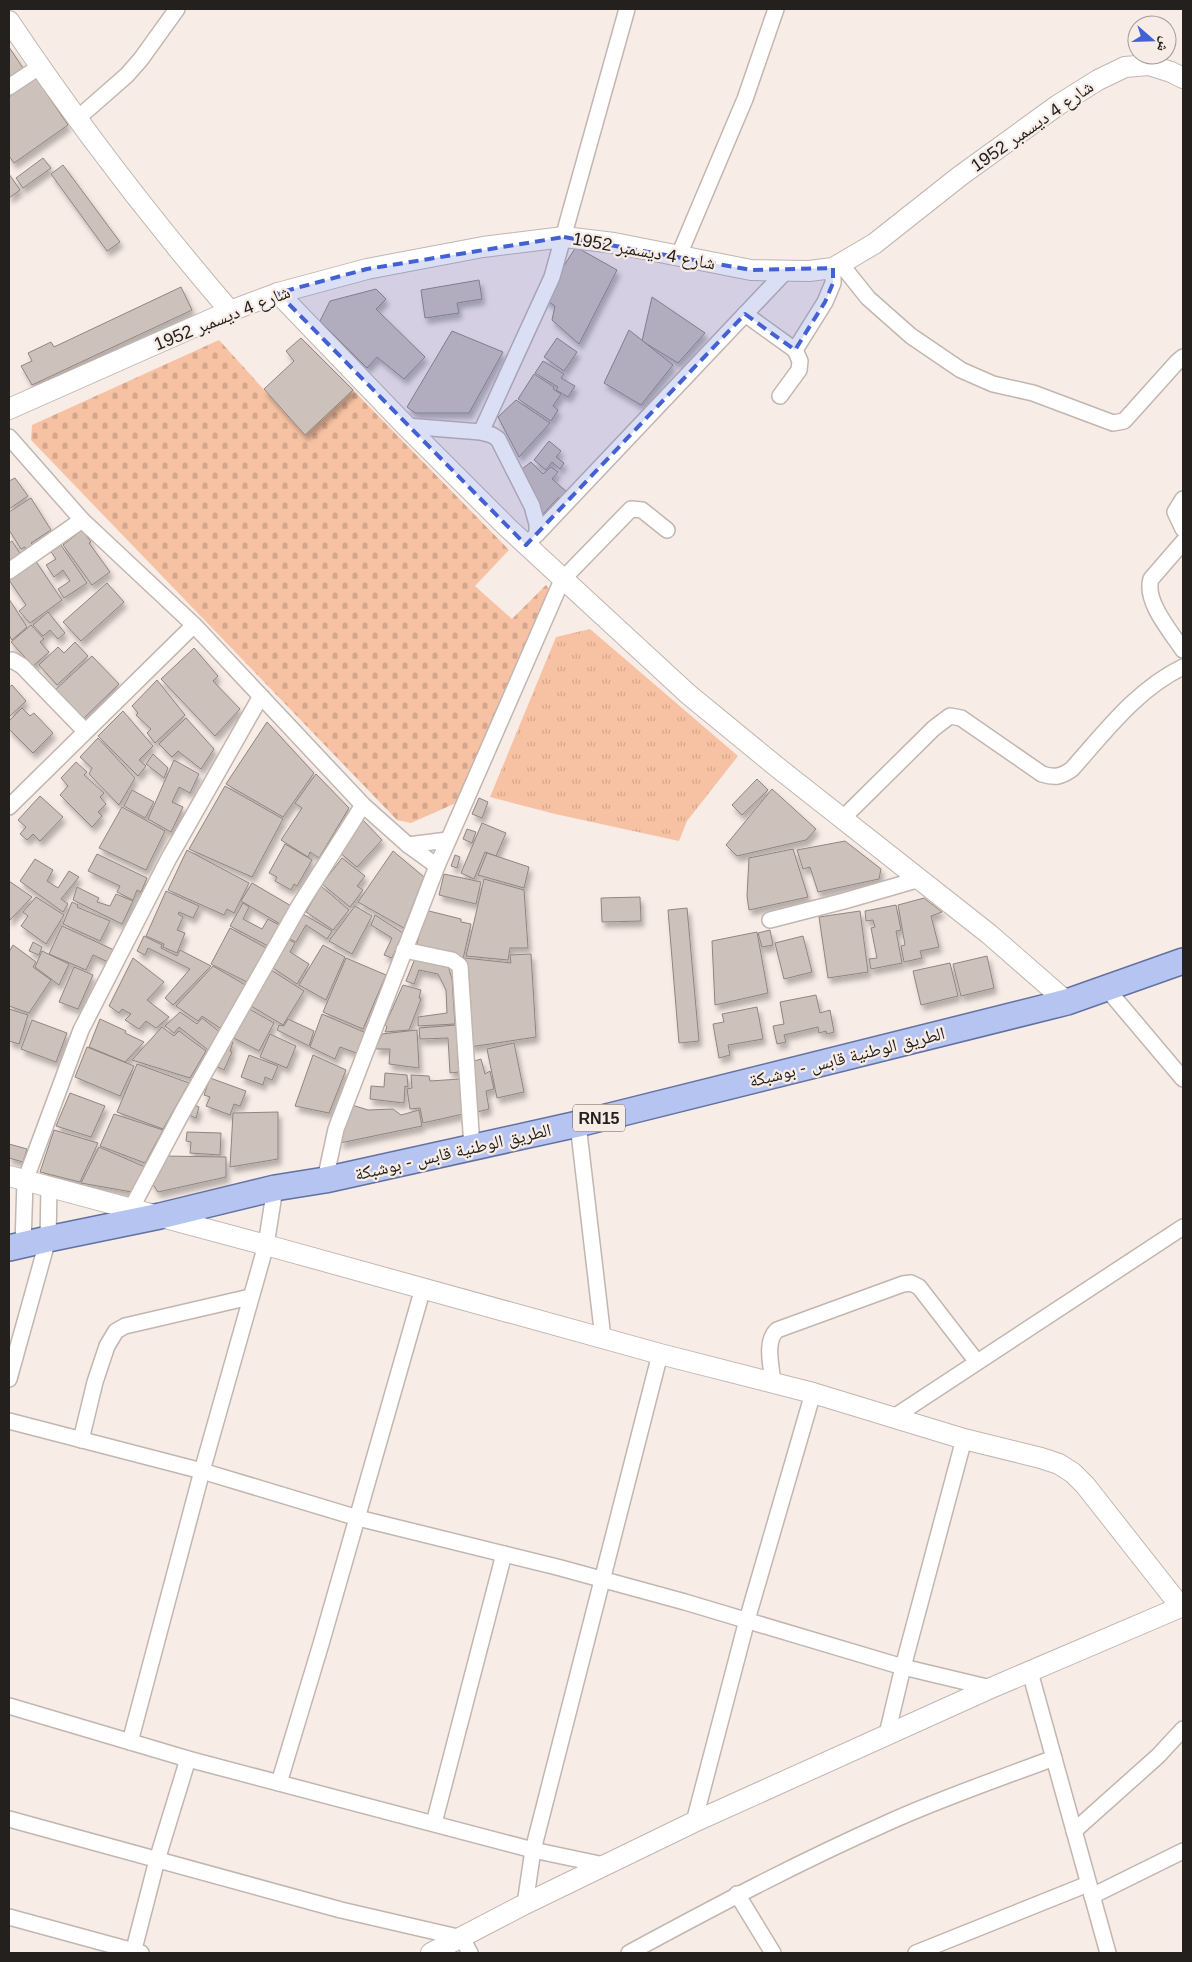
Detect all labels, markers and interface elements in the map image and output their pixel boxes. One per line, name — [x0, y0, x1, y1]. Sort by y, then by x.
north arrow — [1127, 15, 1177, 65]
text: ش — [1153, 34, 1174, 54]
street label: شارع 4 ديسمبر 1952 — [967, 76, 1098, 177]
street label: شارع 4 ديسمبر 1952 — [571, 229, 717, 274]
street label: شارع 4 ديسمبر 1952 — [151, 282, 293, 355]
street label: الطريق الوطنية قابس - بوشبكة — [747, 1023, 947, 1092]
road number: RN15 — [573, 1104, 625, 1132]
street label: الطريق الوطنية قابس - بوشبكة — [353, 1120, 553, 1185]

